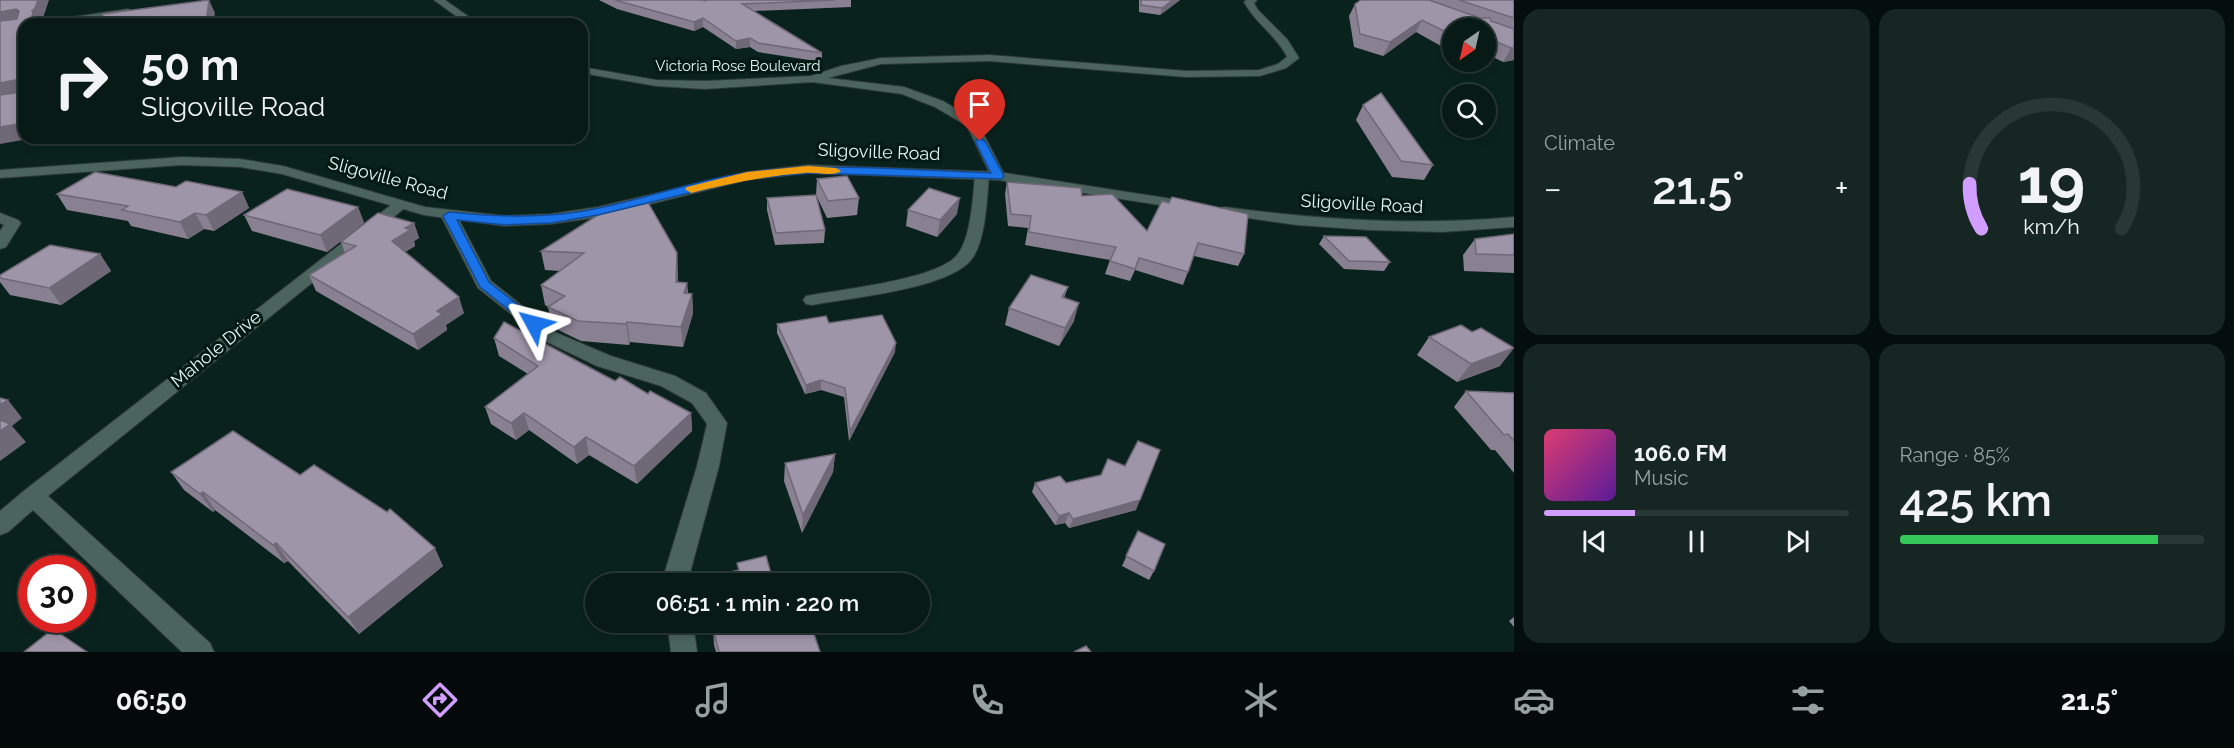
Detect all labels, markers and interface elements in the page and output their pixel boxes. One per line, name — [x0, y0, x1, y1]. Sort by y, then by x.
north arrow — [1442, 18, 1496, 72]
map controls — [1442, 18, 1496, 138]
text: 50 m — [141, 41, 239, 90]
icon: right — [42, 42, 120, 120]
street label: Victoria Rose Boulevard — [655, 57, 821, 75]
pin — [954, 79, 1005, 141]
button: search — [1442, 84, 1496, 138]
icon: arrive — [963, 88, 996, 121]
text: Sligoville Road — [141, 91, 325, 122]
text: Climate — [1544, 131, 1615, 155]
street label: Sligoville Road — [817, 139, 941, 164]
text: 19 — [2018, 144, 2086, 218]
street label: Sligoville Road — [326, 151, 450, 204]
text: 21.5° — [1652, 162, 1745, 215]
text: − — [1544, 169, 1562, 208]
text: + — [1835, 169, 1848, 208]
street label: Sligoville Road — [1300, 190, 1424, 217]
text: km/h — [2023, 214, 2080, 239]
position arrow — [502, 292, 566, 356]
street label: Mahole Drive — [166, 306, 265, 391]
text: 106.0 FM — [1634, 440, 1727, 466]
text: Range · 85% — [1900, 443, 2010, 467]
text: Music — [1634, 466, 1688, 490]
text: 425 km — [1900, 474, 2052, 527]
icon: previous — [1578, 525, 1611, 558]
icon: pause — [1680, 525, 1713, 558]
icon: next — [1781, 525, 1814, 558]
speed limit sign: 30 — [18, 555, 96, 633]
text: 06:51 · 1 min · 220 m — [656, 590, 859, 616]
icon: directions — [419, 679, 461, 721]
icon: music — [692, 679, 734, 721]
icon: phone — [966, 679, 1008, 721]
icon: climate — [1240, 679, 1282, 721]
icon: car — [1513, 679, 1555, 721]
icon: filters — [1787, 679, 1829, 721]
text: 06:50 — [116, 685, 187, 716]
text: 21.5° — [2061, 685, 2118, 716]

